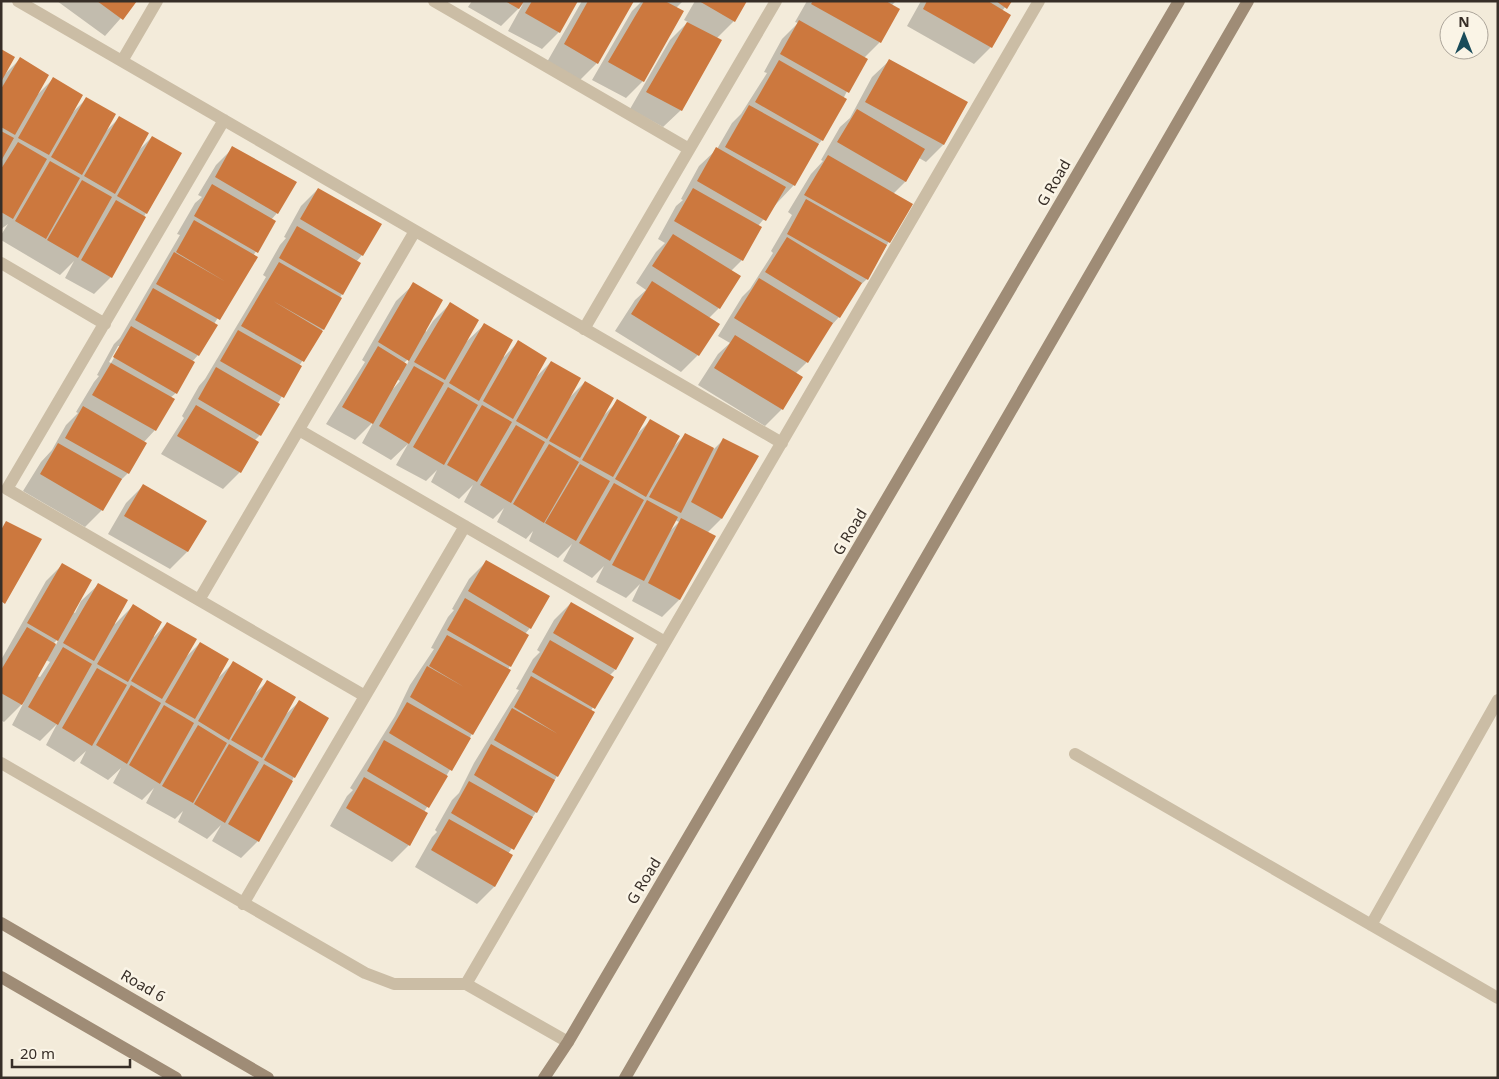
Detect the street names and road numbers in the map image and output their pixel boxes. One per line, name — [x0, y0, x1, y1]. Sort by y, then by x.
street label: G Road — [1032, 155, 1075, 210]
street label: G Road — [827, 505, 871, 558]
street label: G Road — [621, 854, 665, 907]
street label: Road 6 — [117, 964, 170, 1006]

